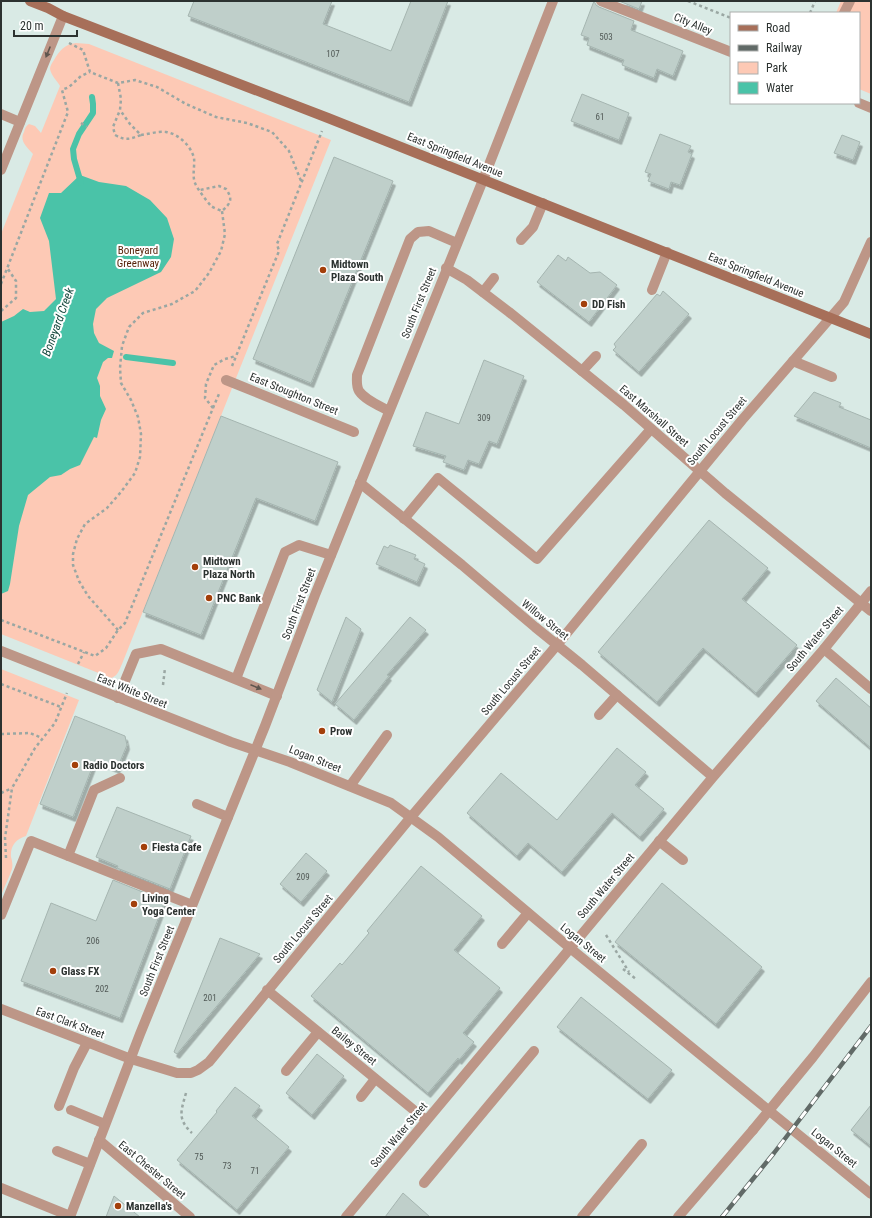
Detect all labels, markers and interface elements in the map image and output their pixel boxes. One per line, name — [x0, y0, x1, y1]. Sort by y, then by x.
street label: City Alley — [672, 10, 714, 38]
scale bar — [14, 12, 77, 38]
legend — [730, 12, 860, 104]
text: 20 m — [20, 19, 44, 33]
text: Road — [766, 21, 790, 35]
house number: 503 — [599, 32, 613, 42]
text: Railway — [766, 41, 802, 55]
one-way arrow — [45, 47, 51, 59]
house number: 107 — [326, 49, 340, 59]
text: Park — [766, 61, 788, 75]
text: Water — [766, 81, 794, 95]
house number: 61 — [596, 112, 604, 122]
street label: East Springfield Avenue — [405, 130, 505, 180]
park label: Boneyard Greenway — [117, 244, 160, 270]
street label: East Springfield Avenue — [706, 250, 806, 300]
place label: Midtown Plaza South — [331, 258, 384, 284]
marker: Midtown Plaza South — [318, 265, 328, 275]
street label: South First Street — [399, 266, 439, 340]
water label: Boneyard Creek — [39, 285, 77, 358]
place label: DD Fish — [592, 298, 625, 311]
marker: DD Fish — [579, 299, 589, 309]
street label: East Stoughton Street — [248, 370, 340, 418]
street label: East Marshall Street — [617, 382, 691, 450]
street label: South Locust Street — [685, 394, 749, 468]
house number: 309 — [477, 413, 491, 423]
place label: Midtown Plaza North — [203, 555, 255, 581]
marker: Midtown Plaza North — [190, 562, 200, 572]
street label: South First Street — [279, 566, 319, 642]
place label: PNC Bank — [217, 592, 262, 605]
marker: PNC Bank — [204, 593, 214, 603]
street label: Willow Street — [519, 597, 571, 643]
street label: South Water Street — [784, 604, 846, 674]
street label: South Locust Street — [479, 644, 543, 718]
street label: East White Street — [95, 671, 169, 711]
one-way arrow — [251, 684, 262, 690]
place label: Prow — [330, 725, 352, 738]
marker: Prow — [317, 726, 327, 736]
street label: Logan Street — [287, 743, 343, 775]
place label: Radio Doctors — [83, 759, 145, 772]
marker: Radio Doctors — [70, 760, 80, 770]
place label: Fiesta Cafe — [152, 841, 202, 854]
marker: Fiesta Cafe — [139, 842, 149, 852]
street label: South Water Street — [575, 851, 637, 921]
house number: 209 — [296, 872, 310, 882]
place label: Living Yoga Center — [142, 892, 196, 918]
street label: South Locust Street — [271, 892, 335, 966]
marker: Living Yoga Center — [129, 899, 139, 909]
street label: Logan Street — [558, 921, 608, 965]
street label: South First Street — [137, 924, 177, 998]
house number: 206 — [86, 936, 100, 946]
place label: Glass FX — [61, 965, 99, 978]
marker: Glass FX — [48, 966, 58, 976]
house number: 202 — [95, 984, 109, 994]
house number: 201 — [203, 993, 217, 1003]
street label: East Clark Street — [34, 1005, 106, 1041]
street label: Bailey Street — [329, 1024, 379, 1068]
street label: South Water Street — [368, 1100, 430, 1170]
street label: Logan Street — [809, 1126, 859, 1170]
street label: East Chester Street — [116, 1138, 188, 1202]
house number: 75 — [195, 1152, 204, 1162]
house number: 73 — [223, 1161, 231, 1171]
house number: 71 — [251, 1166, 259, 1176]
place label: Manzella's — [126, 1200, 172, 1213]
marker: Manzella's — [113, 1201, 123, 1211]

